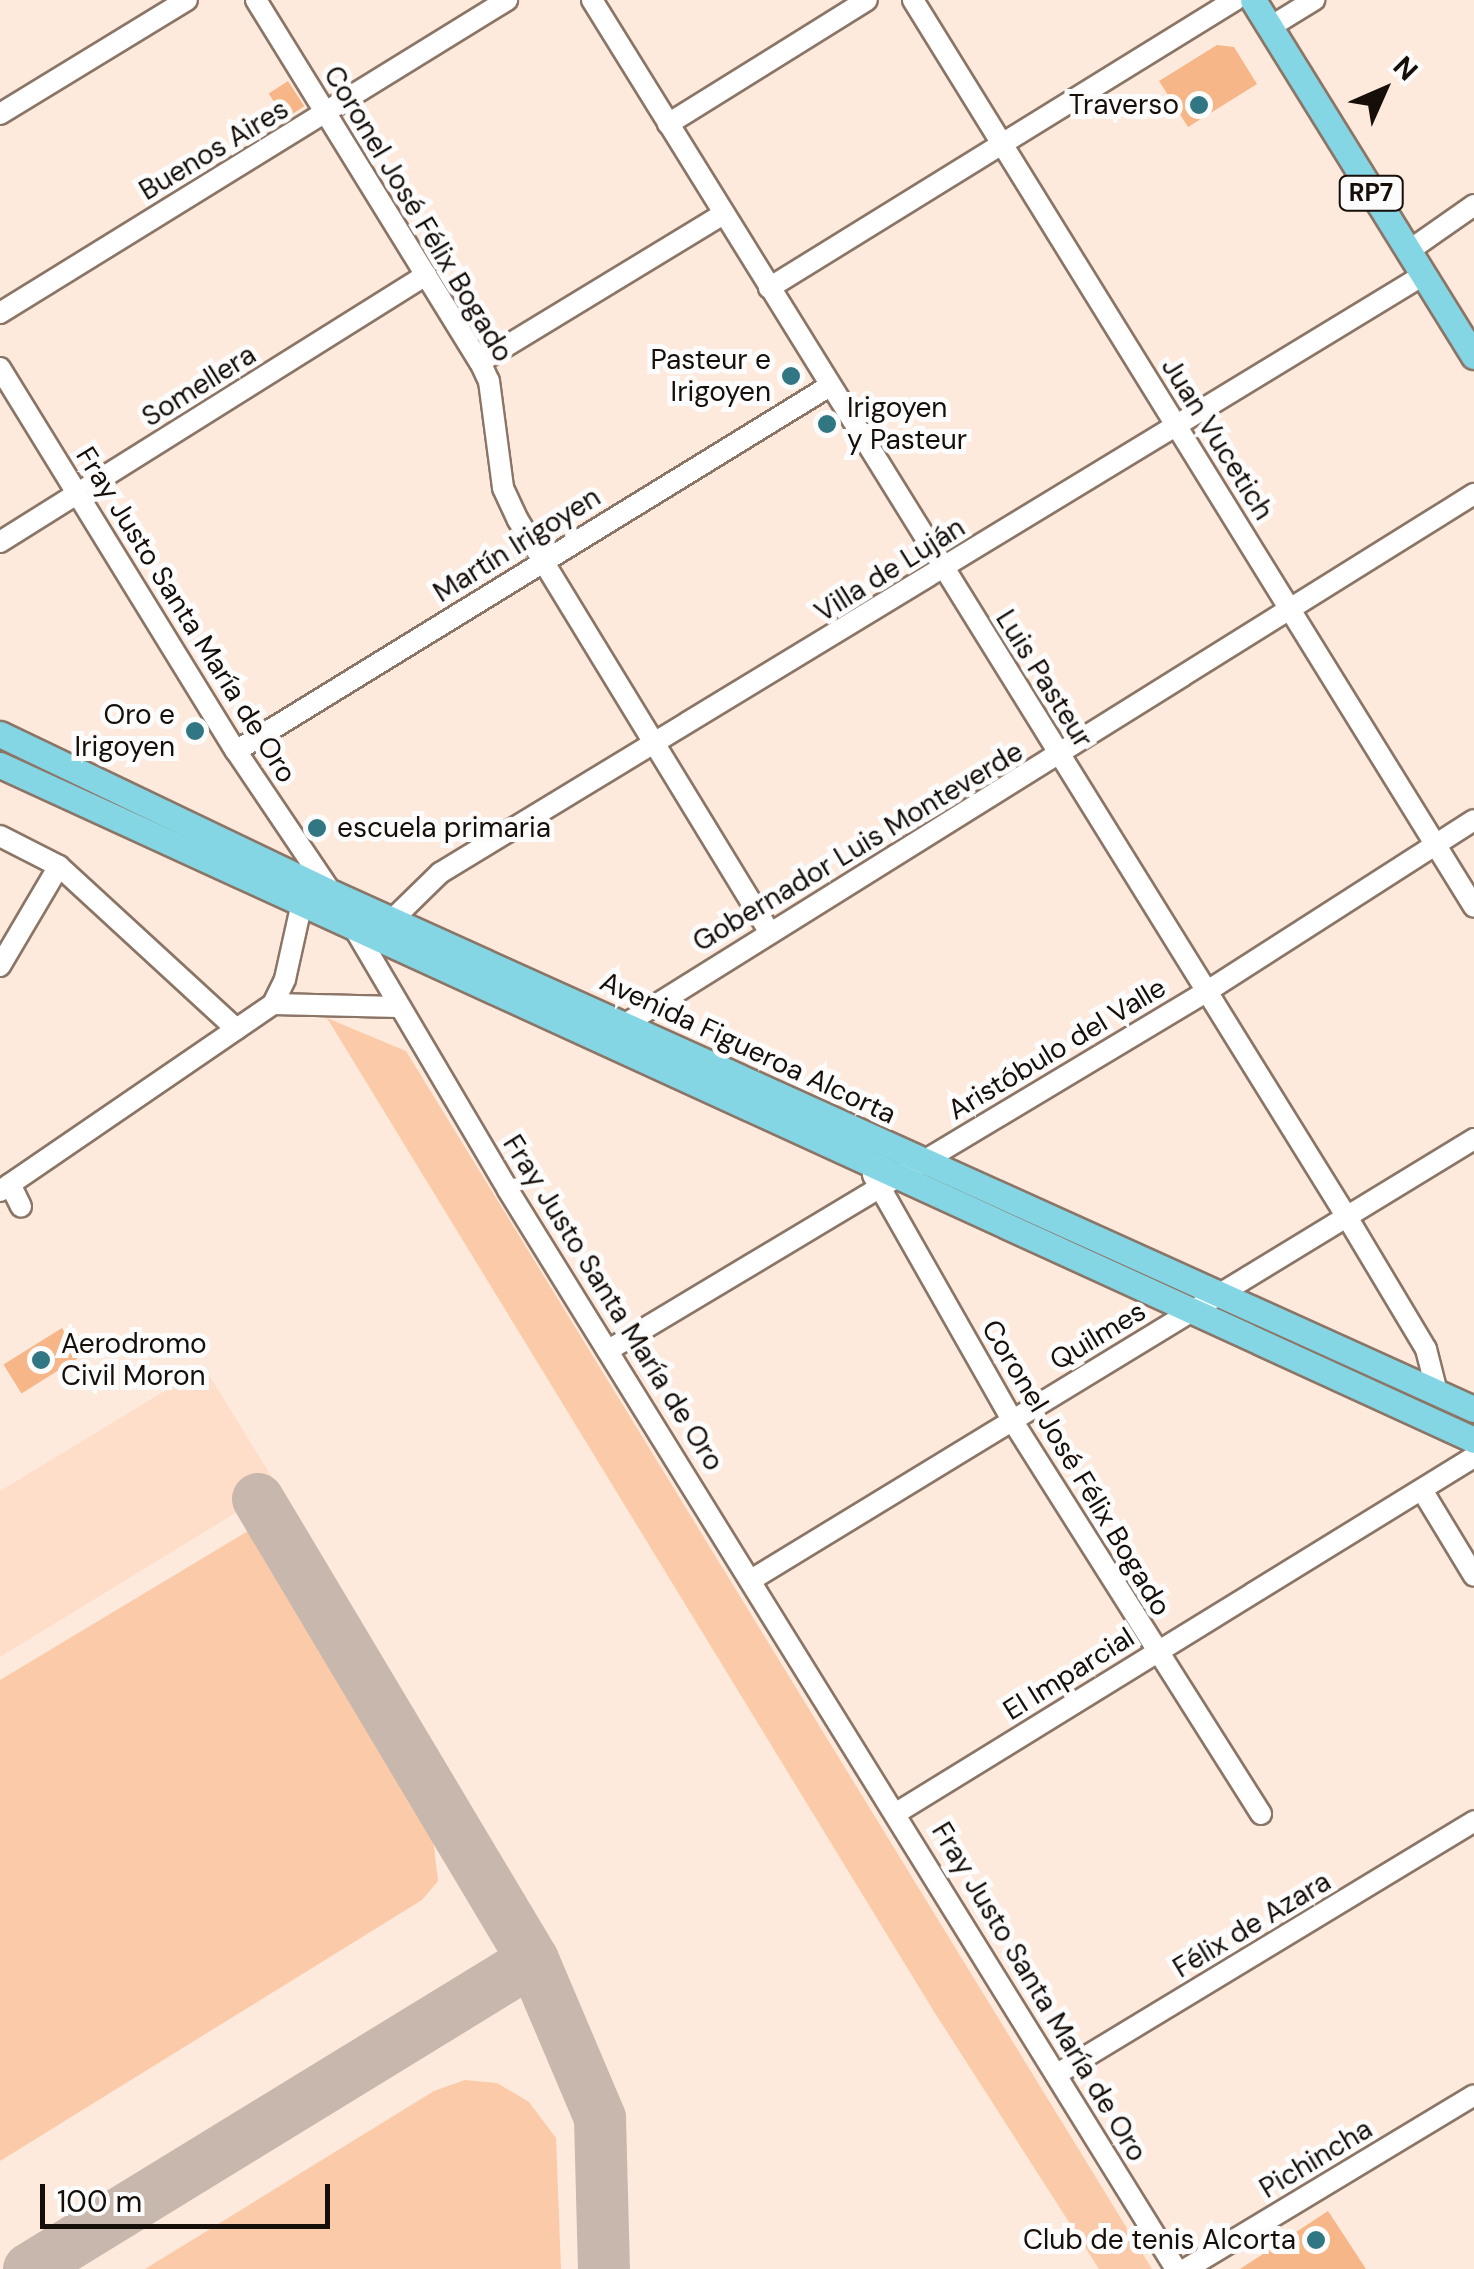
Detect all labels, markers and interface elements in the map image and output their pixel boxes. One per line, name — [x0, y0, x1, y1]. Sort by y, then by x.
north arrow — [1334, 40, 1434, 140]
text: N — [1385, 48, 1426, 89]
street label: Coronel José Félix Bogado — [316, 60, 520, 368]
place label: Traverso — [1069, 88, 1179, 122]
street label: Buenos Aires — [133, 92, 295, 208]
marker: Traverso — [1188, 94, 1210, 116]
road number: RP7 — [1338, 173, 1404, 213]
street label: Somellera — [136, 338, 262, 434]
place label: Pasteur e Irigoyen — [650, 343, 771, 409]
street label: Juan Vucetich — [1154, 352, 1280, 526]
marker: Pasteur e Irigoyen — [780, 365, 802, 387]
place label: Irigoyen y Pasteur — [847, 391, 967, 457]
marker: Irigoyen y Pasteur — [816, 413, 838, 435]
street label: Fray Justo Santa María de Oro — [69, 441, 303, 789]
street label: Martín Irigoyen — [427, 480, 607, 610]
street label: Villa de Luján — [809, 511, 971, 629]
street label: Luis Pasteur — [988, 604, 1100, 754]
place label: Oro e Irigoyen — [75, 698, 175, 764]
marker: Oro e Irigoyen — [184, 720, 206, 742]
street label: Gobernador Luis Monteverde — [687, 735, 1029, 959]
place label: escuela primaria — [337, 811, 551, 845]
marker: escuela primaria — [306, 817, 328, 839]
street label: Avenida Figueroa Alcorta — [595, 965, 901, 1131]
street label: Aristóbulo del Valle — [942, 971, 1172, 1127]
street label: Fray Justo Santa María de Oro — [496, 1129, 730, 1477]
street label: Quilmes — [1044, 1294, 1152, 1378]
street label: Coronel José Félix Bogado — [974, 1314, 1178, 1622]
place label: Aerodromo Civil Moron — [61, 1327, 207, 1393]
marker: Aerodromo Civil Moron — [30, 1349, 52, 1371]
street label: El Imparcial — [997, 1621, 1141, 1727]
street label: Fray Justo Santa María de Oro — [924, 1816, 1154, 2168]
street label: Félix de Azara — [1167, 1865, 1337, 1985]
street label: Pichincha — [1254, 2112, 1378, 2206]
scale bar — [45, 2164, 335, 2226]
text: 100 m — [57, 2182, 142, 2221]
place label: Club de tenis Alcorta — [1023, 2223, 1296, 2257]
marker: Club de tenis Alcorta — [1305, 2229, 1327, 2251]

